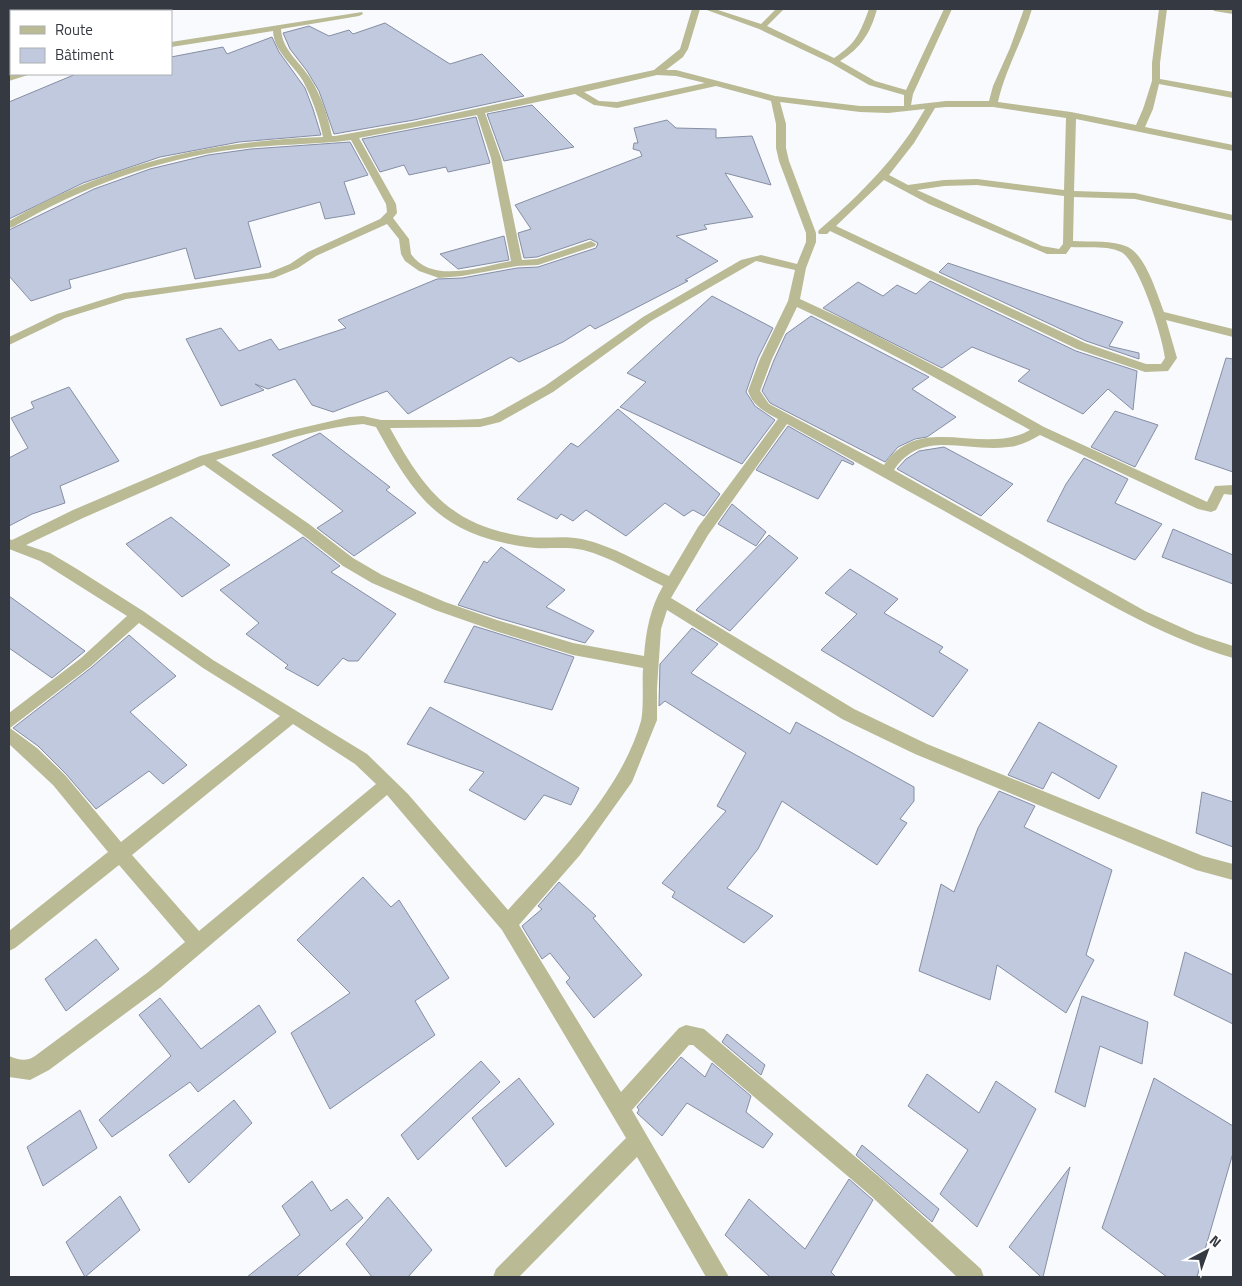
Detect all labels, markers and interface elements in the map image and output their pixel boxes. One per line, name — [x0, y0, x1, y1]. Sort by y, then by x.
legend — [10, 10, 172, 75]
text: Route — [55, 18, 93, 41]
text: Bâtiment — [55, 43, 114, 66]
north arrow — [1182, 1226, 1232, 1276]
text: N — [1205, 1230, 1226, 1252]

